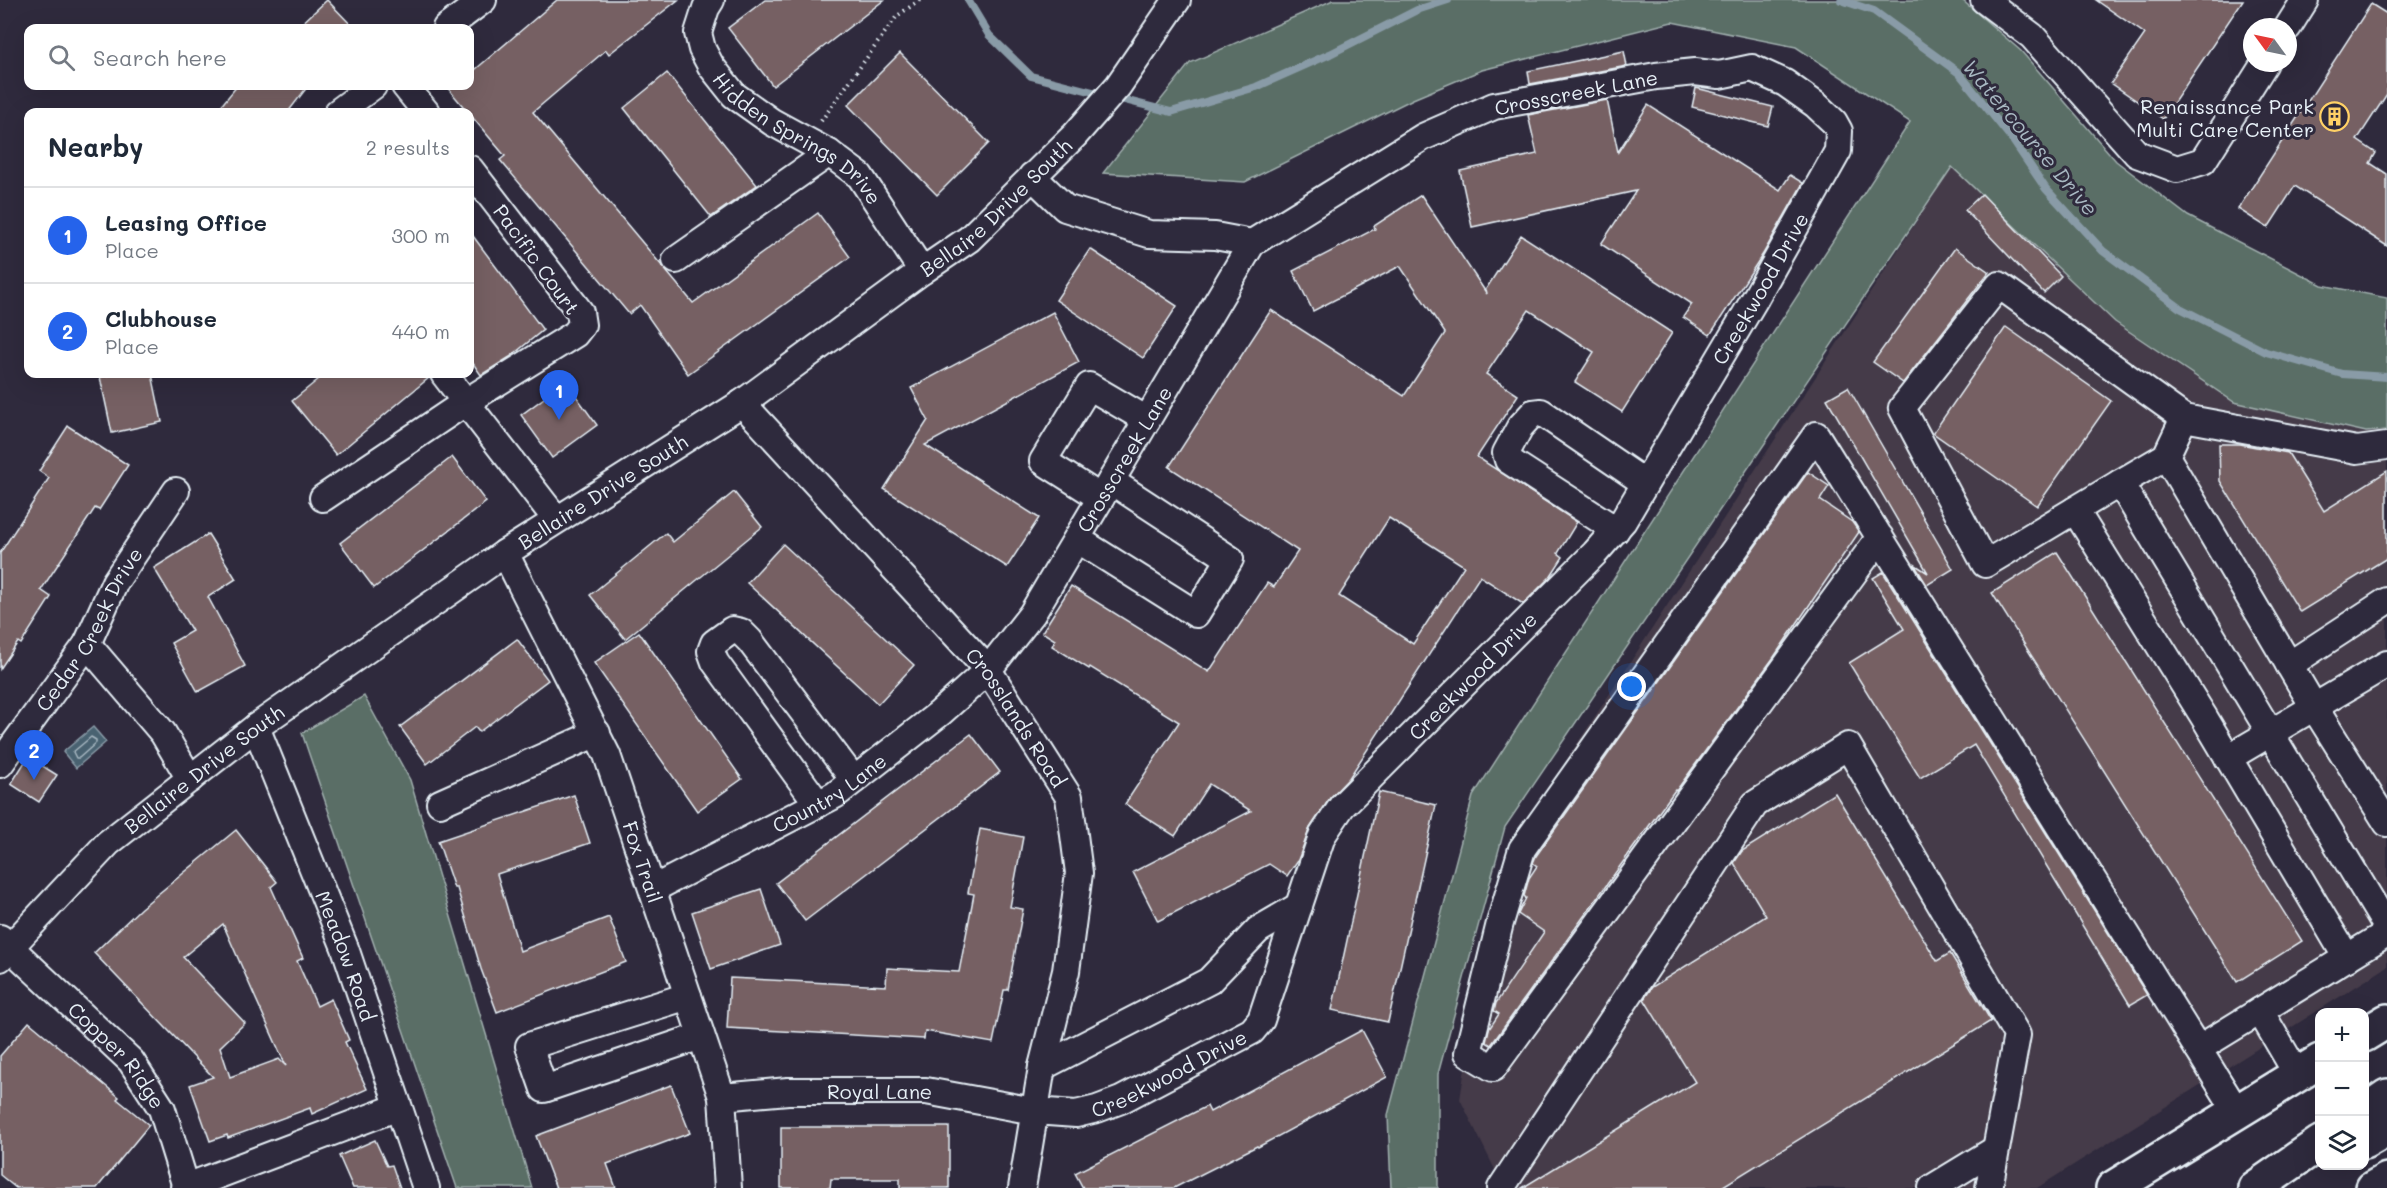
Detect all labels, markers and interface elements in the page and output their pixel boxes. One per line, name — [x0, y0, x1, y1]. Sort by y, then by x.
north arrow — [2243, 18, 2297, 72]
search box — [24, 24, 474, 90]
icon: search — [45, 41, 78, 74]
text: Search here — [93, 43, 227, 72]
water label: Watercourse Drive — [1957, 53, 2105, 221]
street label: Crosscreek Lane — [1492, 63, 1660, 121]
street label: Hidden Springs Drive — [708, 67, 888, 209]
place label: Renaissance Park Multi Care Center — [2136, 93, 2314, 142]
building icon: Renaissance Park Multi Care Center — [2319, 101, 2351, 133]
text: Nearby — [48, 130, 143, 164]
street label: Bellaire Drive South — [915, 133, 1077, 282]
text: 2 results — [366, 134, 450, 160]
street label: Pacific Court — [488, 199, 586, 319]
text: Leasing Office — [105, 208, 267, 237]
street label: Creekwood Drive — [1706, 208, 1814, 369]
text: 1 — [63, 222, 72, 248]
text: 300 m — [391, 222, 450, 248]
text: Place — [105, 237, 159, 263]
text: Clubhouse — [105, 304, 217, 333]
text: 2 — [62, 318, 73, 344]
text: 440 m — [392, 318, 450, 344]
text: Place — [105, 333, 159, 359]
pin: 1 — [540, 370, 578, 420]
street label: Crosscreek Lane — [1070, 381, 1177, 537]
street label: Bellaire Drive South — [513, 428, 692, 555]
street label: Cedar Creek Drive — [30, 542, 148, 716]
street label: Creekwood Drive — [1403, 606, 1542, 745]
street label: Crosslands Road — [960, 642, 1072, 792]
your location — [1617, 672, 1646, 701]
street label: Bellaire Drive South — [118, 699, 289, 839]
pin: 2 — [15, 730, 54, 780]
street label: Country Lane — [768, 747, 891, 838]
street label: Fox Trail — [617, 818, 669, 906]
street label: Meadow Road — [310, 887, 382, 1024]
street label: Copper Ridge — [63, 996, 171, 1113]
map controls — [2315, 1008, 2369, 1170]
button: + — [2315, 1008, 2369, 1062]
street label: Creekwood Drive — [1087, 1023, 1251, 1123]
button: − — [2315, 1062, 2369, 1116]
street label: Royal Lane — [827, 1077, 935, 1105]
button: layers — [2315, 1116, 2369, 1170]

